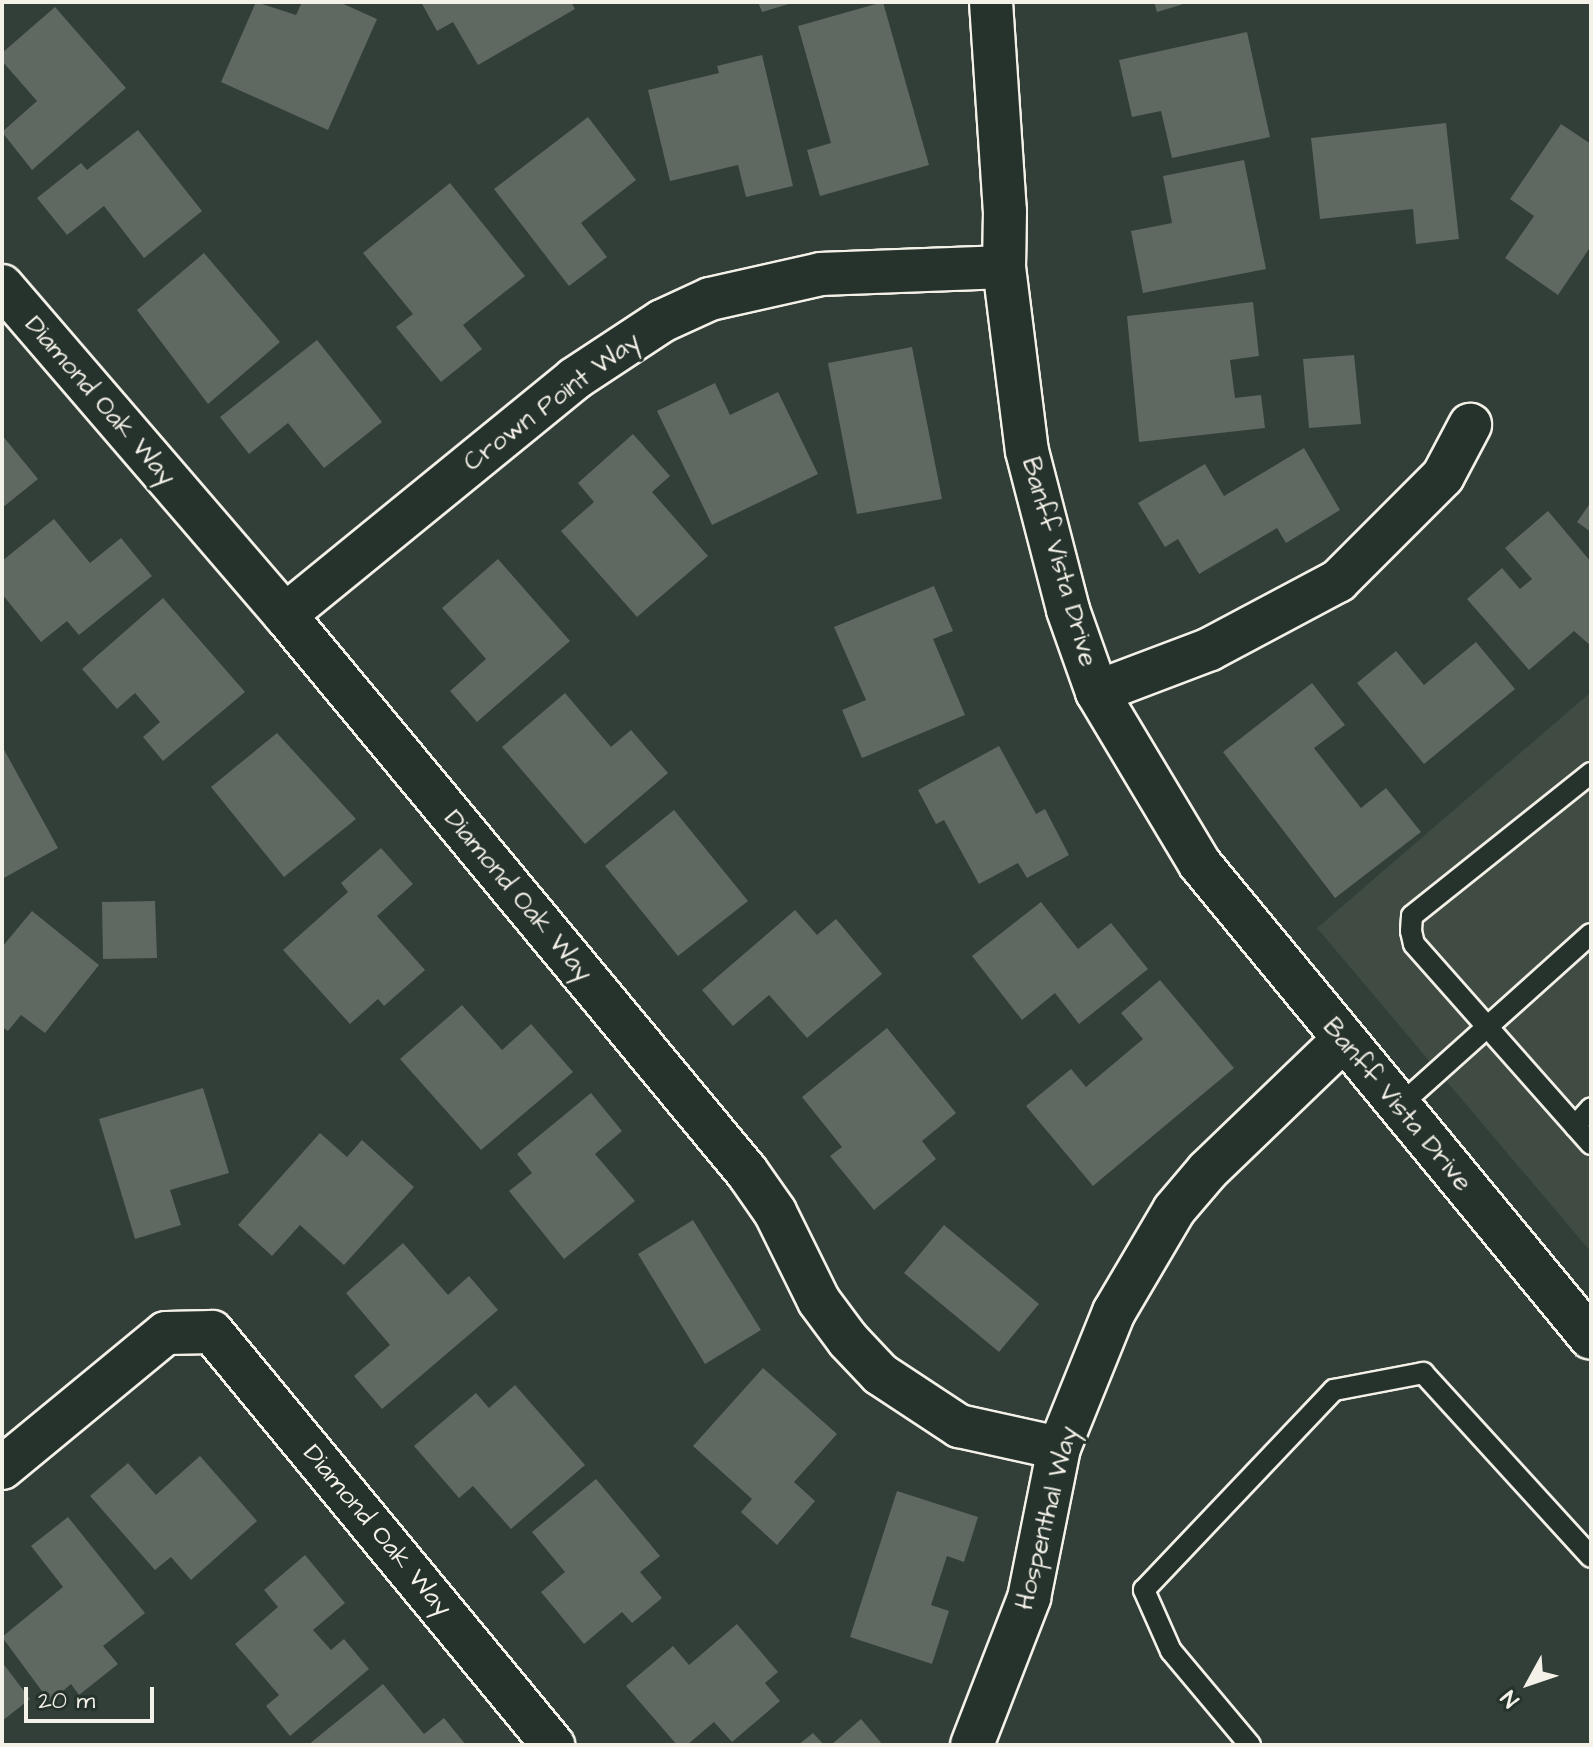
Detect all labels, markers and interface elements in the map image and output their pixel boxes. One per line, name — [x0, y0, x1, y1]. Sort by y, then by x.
street label: Diamond Oak Way — [18, 310, 182, 492]
street label: Crown Point Way — [458, 326, 646, 478]
street label: Banff Vista Drive — [1014, 454, 1104, 670]
street label: Diamond Oak Way — [437, 804, 599, 988]
street label: Banff Vista Drive — [1316, 1012, 1478, 1198]
street label: Hospenthal Way — [1009, 1423, 1085, 1613]
street label: Diamond Oak Way — [296, 1439, 458, 1623]
north arrow — [1489, 1643, 1569, 1723]
scale bar — [28, 1671, 158, 1721]
text: 20 m — [38, 1684, 95, 1718]
text: N — [1494, 1684, 1527, 1714]

